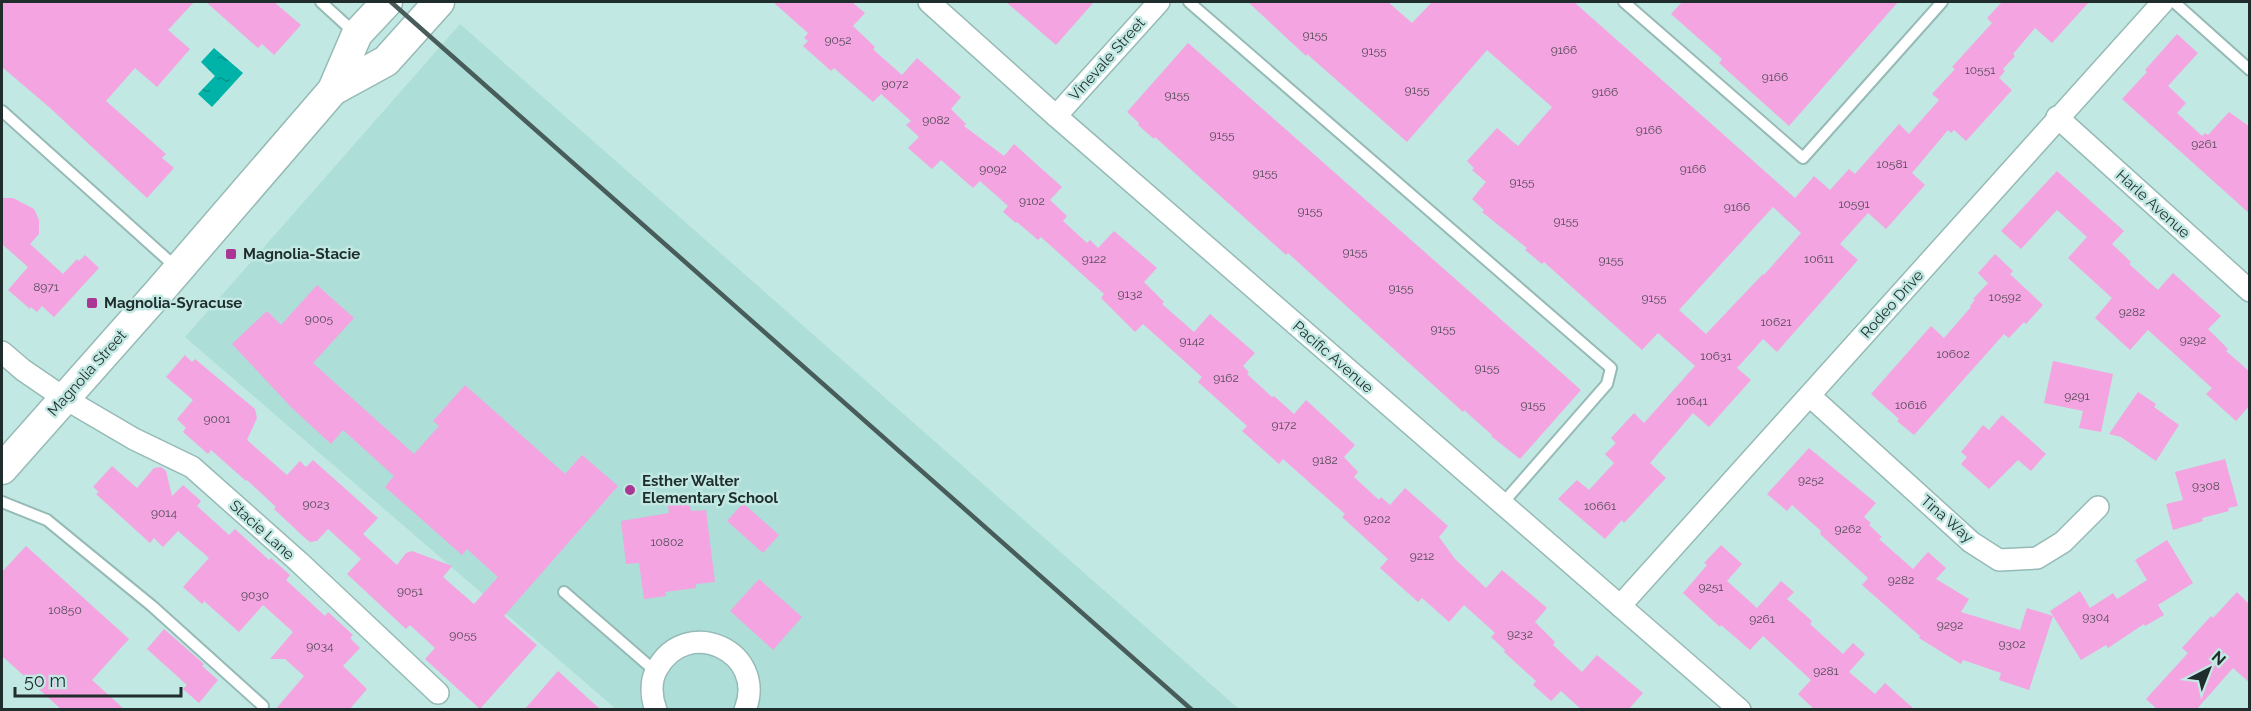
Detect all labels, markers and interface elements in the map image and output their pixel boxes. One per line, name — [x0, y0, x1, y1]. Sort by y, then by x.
street label: Vinevale Street — [1065, 14, 1149, 104]
house number: 9155 — [1302, 28, 1328, 42]
house number: 9052 — [824, 33, 852, 47]
house number: 9166 — [1551, 43, 1577, 57]
house number: 9155 — [1361, 44, 1387, 58]
house number: 10551 — [1965, 63, 1995, 77]
house number: 9166 — [1762, 70, 1788, 84]
house number: 9072 — [882, 77, 908, 91]
house number: 9155 — [1404, 83, 1430, 97]
house number: 9166 — [1592, 85, 1618, 99]
house number: 9155 — [1164, 88, 1190, 102]
house number: 9082 — [922, 113, 950, 127]
house number: 9166 — [1636, 123, 1662, 137]
house number: 9155 — [1209, 128, 1235, 142]
house number: 9261 — [2191, 137, 2217, 151]
house number: 10581 — [1876, 157, 1908, 171]
house number: 9092 — [979, 162, 1007, 176]
house number: 9166 — [1680, 162, 1706, 176]
house number: 9155 — [1252, 166, 1278, 180]
street label: Harle Avenue — [2112, 166, 2194, 242]
house number: 9155 — [1509, 175, 1535, 189]
house number: 9102 — [1019, 194, 1045, 208]
house number: 10591 — [1838, 197, 1870, 211]
house number: 9166 — [1724, 200, 1750, 214]
house number: 9155 — [1297, 204, 1323, 218]
house number: 9155 — [1553, 214, 1579, 228]
place label: Magnolia-Stacie — [243, 245, 360, 263]
house number: 9155 — [1342, 245, 1368, 259]
marker: Magnolia-Stacie — [224, 247, 238, 261]
house number: 9122 — [1082, 252, 1106, 266]
house number: 10611 — [1804, 252, 1834, 266]
house number: 9155 — [1598, 253, 1624, 267]
street label: Rodeo Drive — [1857, 266, 1927, 342]
house number: 8971 — [33, 280, 59, 294]
house number: 9155 — [1388, 281, 1414, 295]
house number: 9132 — [1118, 287, 1142, 301]
house number: 10592 — [1989, 290, 2021, 304]
house number: 9155 — [1641, 291, 1667, 305]
place label: Magnolia-Syracuse — [104, 294, 242, 312]
marker: Magnolia-Syracuse — [85, 296, 99, 310]
house number: 9282 — [2119, 305, 2145, 319]
house number: 9005 — [305, 312, 334, 326]
house number: 10621 — [1760, 315, 1792, 329]
street label: Pacific Avenue — [1289, 317, 1377, 397]
house number: 9155 — [1430, 322, 1456, 336]
street label: Magnolia Street — [44, 326, 130, 420]
house number: 9292 — [2180, 333, 2206, 347]
house number: 9142 — [1180, 334, 1204, 348]
house number: 10602 — [1936, 347, 1970, 361]
house number: 10631 — [1700, 349, 1732, 363]
house number: 9155 — [1474, 361, 1500, 375]
house number: 9162 — [1213, 371, 1239, 385]
house number: 9291 — [2064, 389, 2090, 403]
house number: 10641 — [1676, 394, 1708, 408]
house number: 9155 — [1520, 398, 1546, 412]
house number: 10616 — [1895, 398, 1927, 412]
house number: 9001 — [204, 412, 230, 426]
house number: 9172 — [1272, 418, 1296, 432]
house number: 9182 — [1312, 453, 1338, 467]
place label: Esther Walter Elementary School — [642, 472, 778, 507]
house number: 9252 — [1798, 473, 1824, 487]
house number: 9308 — [2192, 479, 2220, 493]
marker: Esther Walter Elementary School — [623, 483, 637, 497]
street label: Tina Way — [1917, 491, 1977, 547]
street label: Stacie Lane — [226, 496, 298, 564]
house number: 9023 — [302, 497, 330, 511]
house number: 10661 — [1584, 499, 1616, 513]
house number: 9014 — [151, 506, 177, 520]
house number: 9202 — [1364, 512, 1390, 526]
house number: 9262 — [1835, 522, 1861, 536]
house number: 10802 — [650, 535, 684, 549]
house number: 9212 — [1410, 549, 1434, 563]
house number: 9282 — [1888, 573, 1914, 587]
house number: 9251 — [1699, 580, 1723, 594]
house number: 9051 — [397, 584, 423, 598]
house number: 9030 — [241, 588, 269, 602]
house number: 10850 — [48, 603, 82, 617]
house number: 9304 — [2082, 610, 2110, 624]
house number: 9261 — [1749, 612, 1775, 626]
house number: 9292 — [1937, 618, 1963, 632]
house number: 9232 — [1507, 627, 1533, 641]
house number: 9055 — [449, 628, 477, 642]
house number: 9302 — [1998, 637, 2026, 651]
house number: 9034 — [306, 639, 334, 653]
north arrow — [2179, 639, 2239, 699]
text: N — [2208, 647, 2230, 669]
scale bar — [15, 660, 182, 698]
house number: 9281 — [1813, 664, 1839, 678]
text: 50 m — [24, 670, 66, 691]

